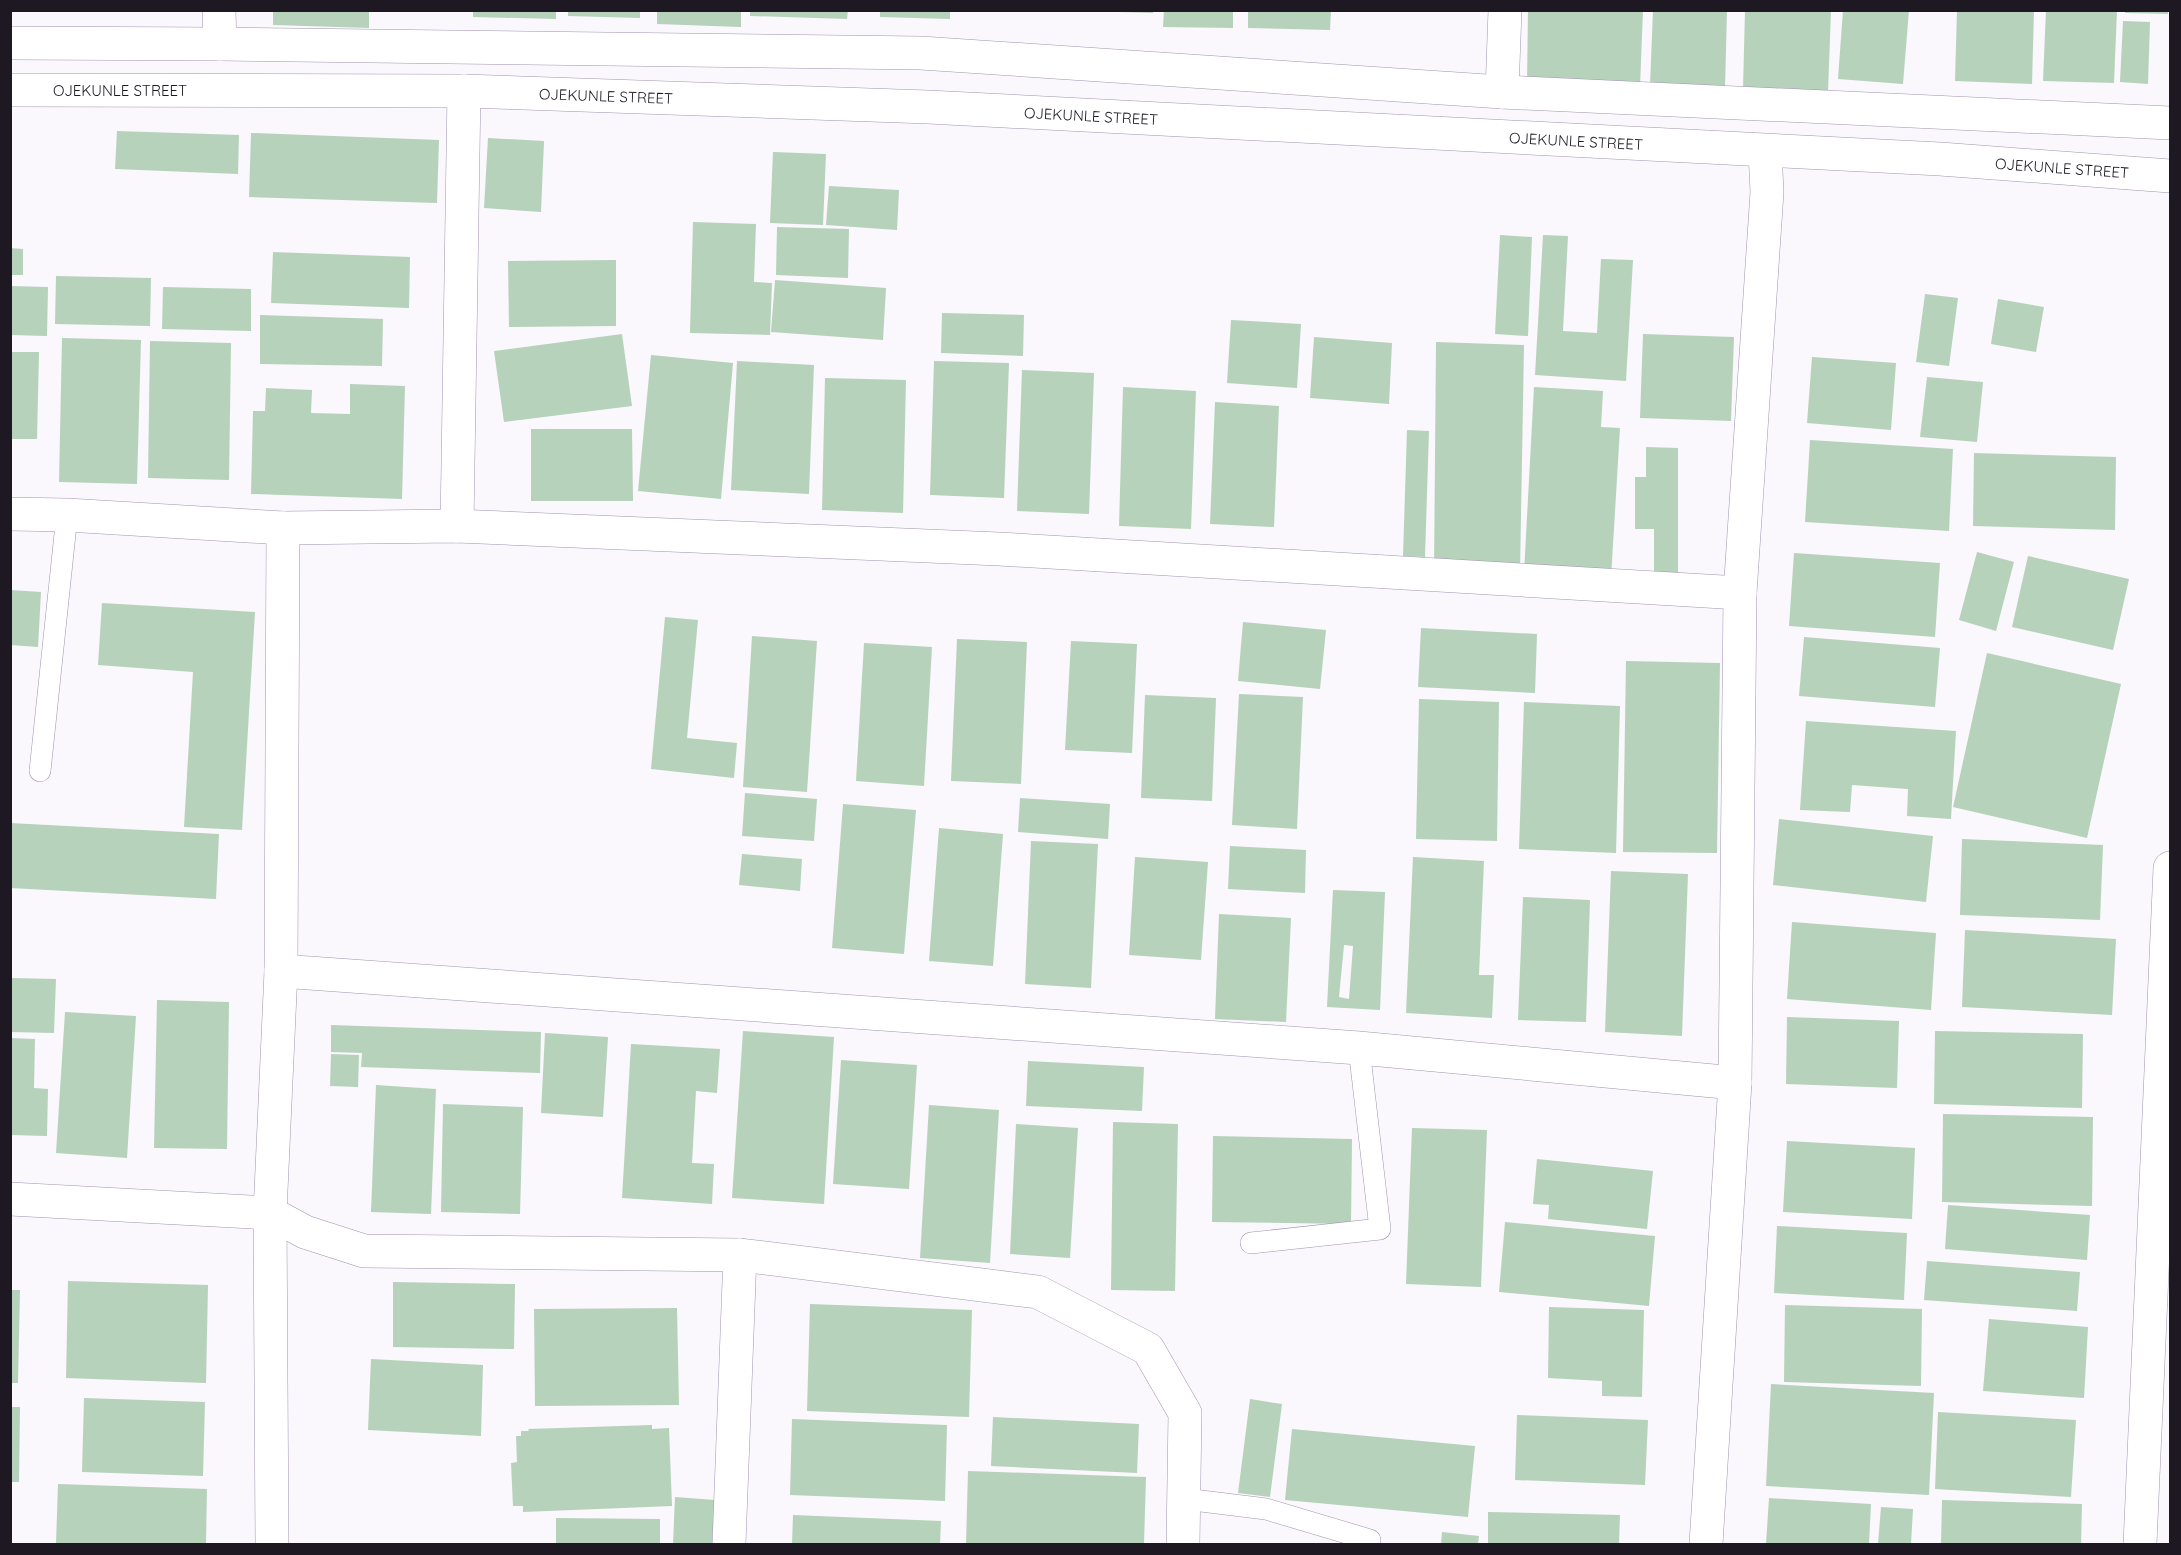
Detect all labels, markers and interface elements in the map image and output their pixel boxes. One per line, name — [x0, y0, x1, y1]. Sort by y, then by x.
street label: OJEKUNLE STREET — [53, 81, 187, 100]
street label: OJEKUNLE STREET — [539, 84, 673, 108]
street label: OJEKUNLE STREET — [1024, 103, 1158, 129]
street label: OJEKUNLE STREET — [1509, 128, 1643, 154]
street label: OJEKUNLE STREET — [1994, 154, 2130, 182]

